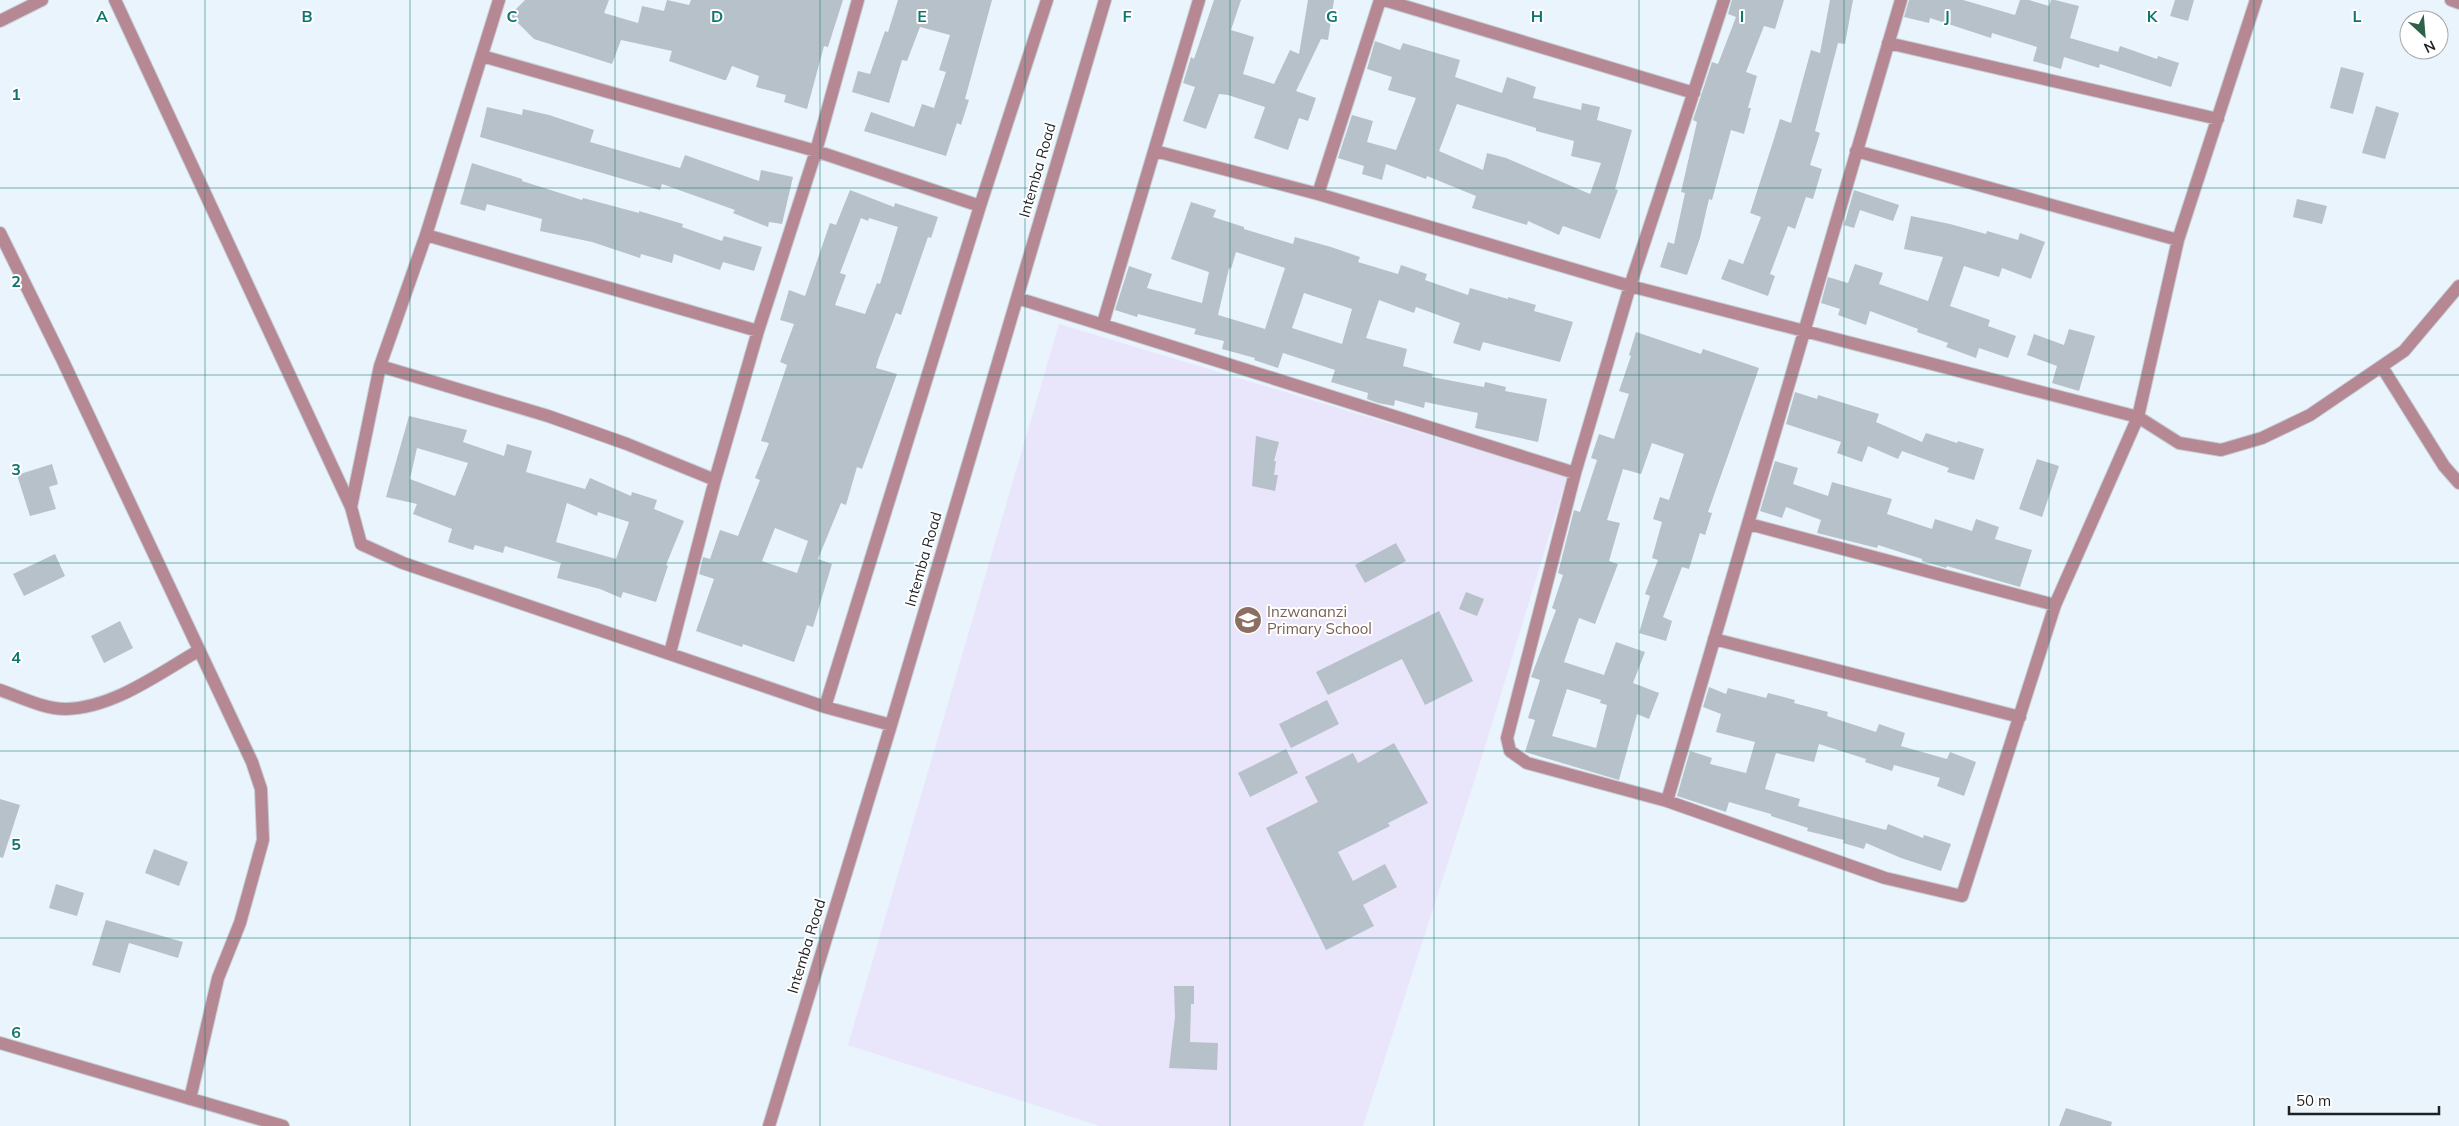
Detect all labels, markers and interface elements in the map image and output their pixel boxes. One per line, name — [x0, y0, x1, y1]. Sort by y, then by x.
text: A — [96, 6, 108, 26]
text: B — [301, 6, 313, 26]
text: C — [507, 6, 518, 26]
text: D — [711, 6, 723, 26]
text: E — [917, 6, 927, 26]
text: F — [1122, 6, 1132, 26]
text: G — [1326, 6, 1338, 26]
text: H — [1531, 6, 1543, 26]
text: I — [1740, 6, 1744, 26]
text: J — [1944, 6, 1950, 26]
text: K — [2147, 6, 2159, 26]
text: L — [2353, 6, 2362, 26]
north arrow — [2399, 10, 2449, 60]
text: N — [2421, 36, 2438, 57]
text: 1 — [11, 84, 21, 104]
street label: Intemba Road — [1014, 120, 1060, 220]
text: 2 — [11, 271, 21, 291]
text: 3 — [11, 459, 21, 479]
street label: Intemba Road — [900, 509, 946, 609]
place label: Inzwananzi Primary School — [1267, 602, 1372, 638]
school or university icon: Inzwananzi Primary School — [1233, 605, 1263, 635]
text: 4 — [11, 647, 21, 667]
text: 5 — [11, 834, 21, 854]
street label: Intemba Road — [783, 896, 829, 996]
text: 6 — [11, 1022, 21, 1042]
scale bar — [2289, 1084, 2439, 1116]
text: 50 m — [2296, 1091, 2331, 1110]

